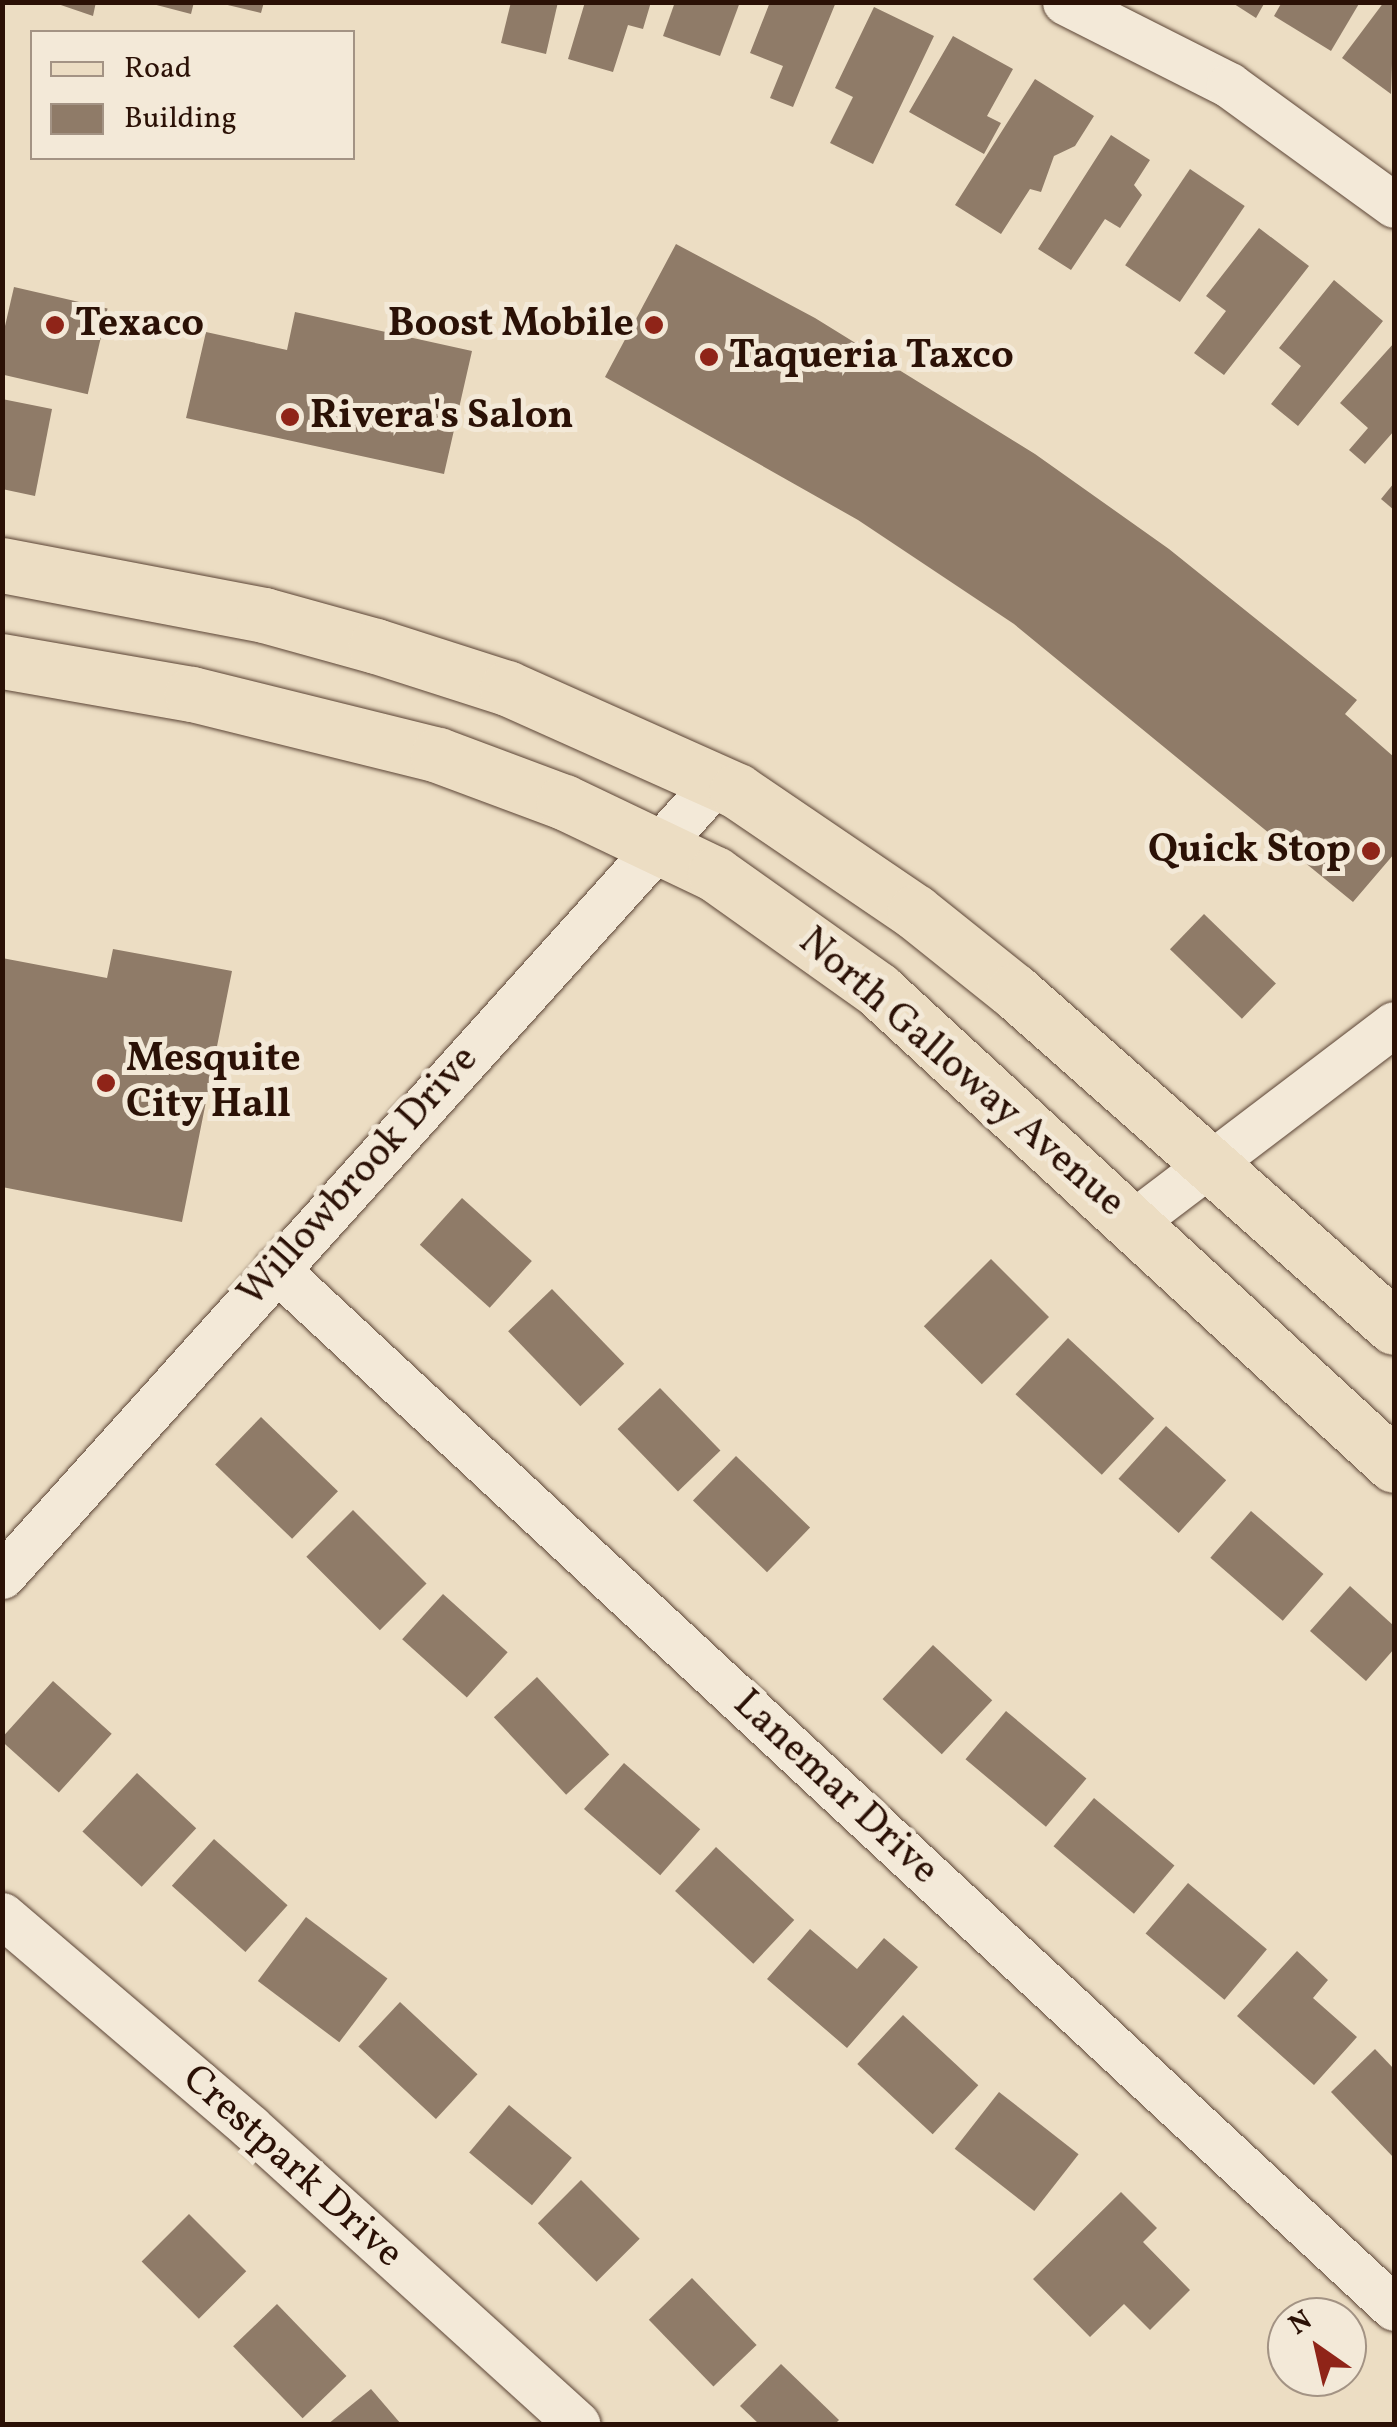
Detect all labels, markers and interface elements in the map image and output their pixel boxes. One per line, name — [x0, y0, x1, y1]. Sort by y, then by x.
legend — [30, 30, 355, 160]
text: Road — [124, 48, 192, 90]
text: Building — [124, 98, 237, 140]
place label: Texaco — [75, 301, 204, 349]
place label: Boost Mobile — [388, 301, 634, 349]
marker: Texaco — [44, 314, 66, 336]
marker: Boost Mobile — [643, 314, 665, 336]
place label: Taqueria Taxco — [729, 333, 1014, 381]
marker: Taqueria Taxco — [698, 346, 720, 368]
place label: Rivera's Salon — [310, 393, 574, 441]
marker: Rivera's Salon — [279, 406, 301, 428]
place label: Quick Stop — [1148, 827, 1351, 875]
marker: Quick Stop — [1360, 840, 1382, 862]
street label: North Galloway Avenue — [788, 918, 1134, 1228]
place label: Mesquite City Hall — [126, 1036, 301, 1130]
street label: Willowbrook Drive — [229, 1036, 489, 1318]
marker: Mesquite City Hall — [95, 1072, 117, 1094]
street label: Lanemar Drive — [722, 1681, 948, 1895]
street label: Crestpark Drive — [172, 2055, 412, 2279]
north arrow — [1267, 2297, 1367, 2397]
text: N — [1282, 2302, 1320, 2345]

